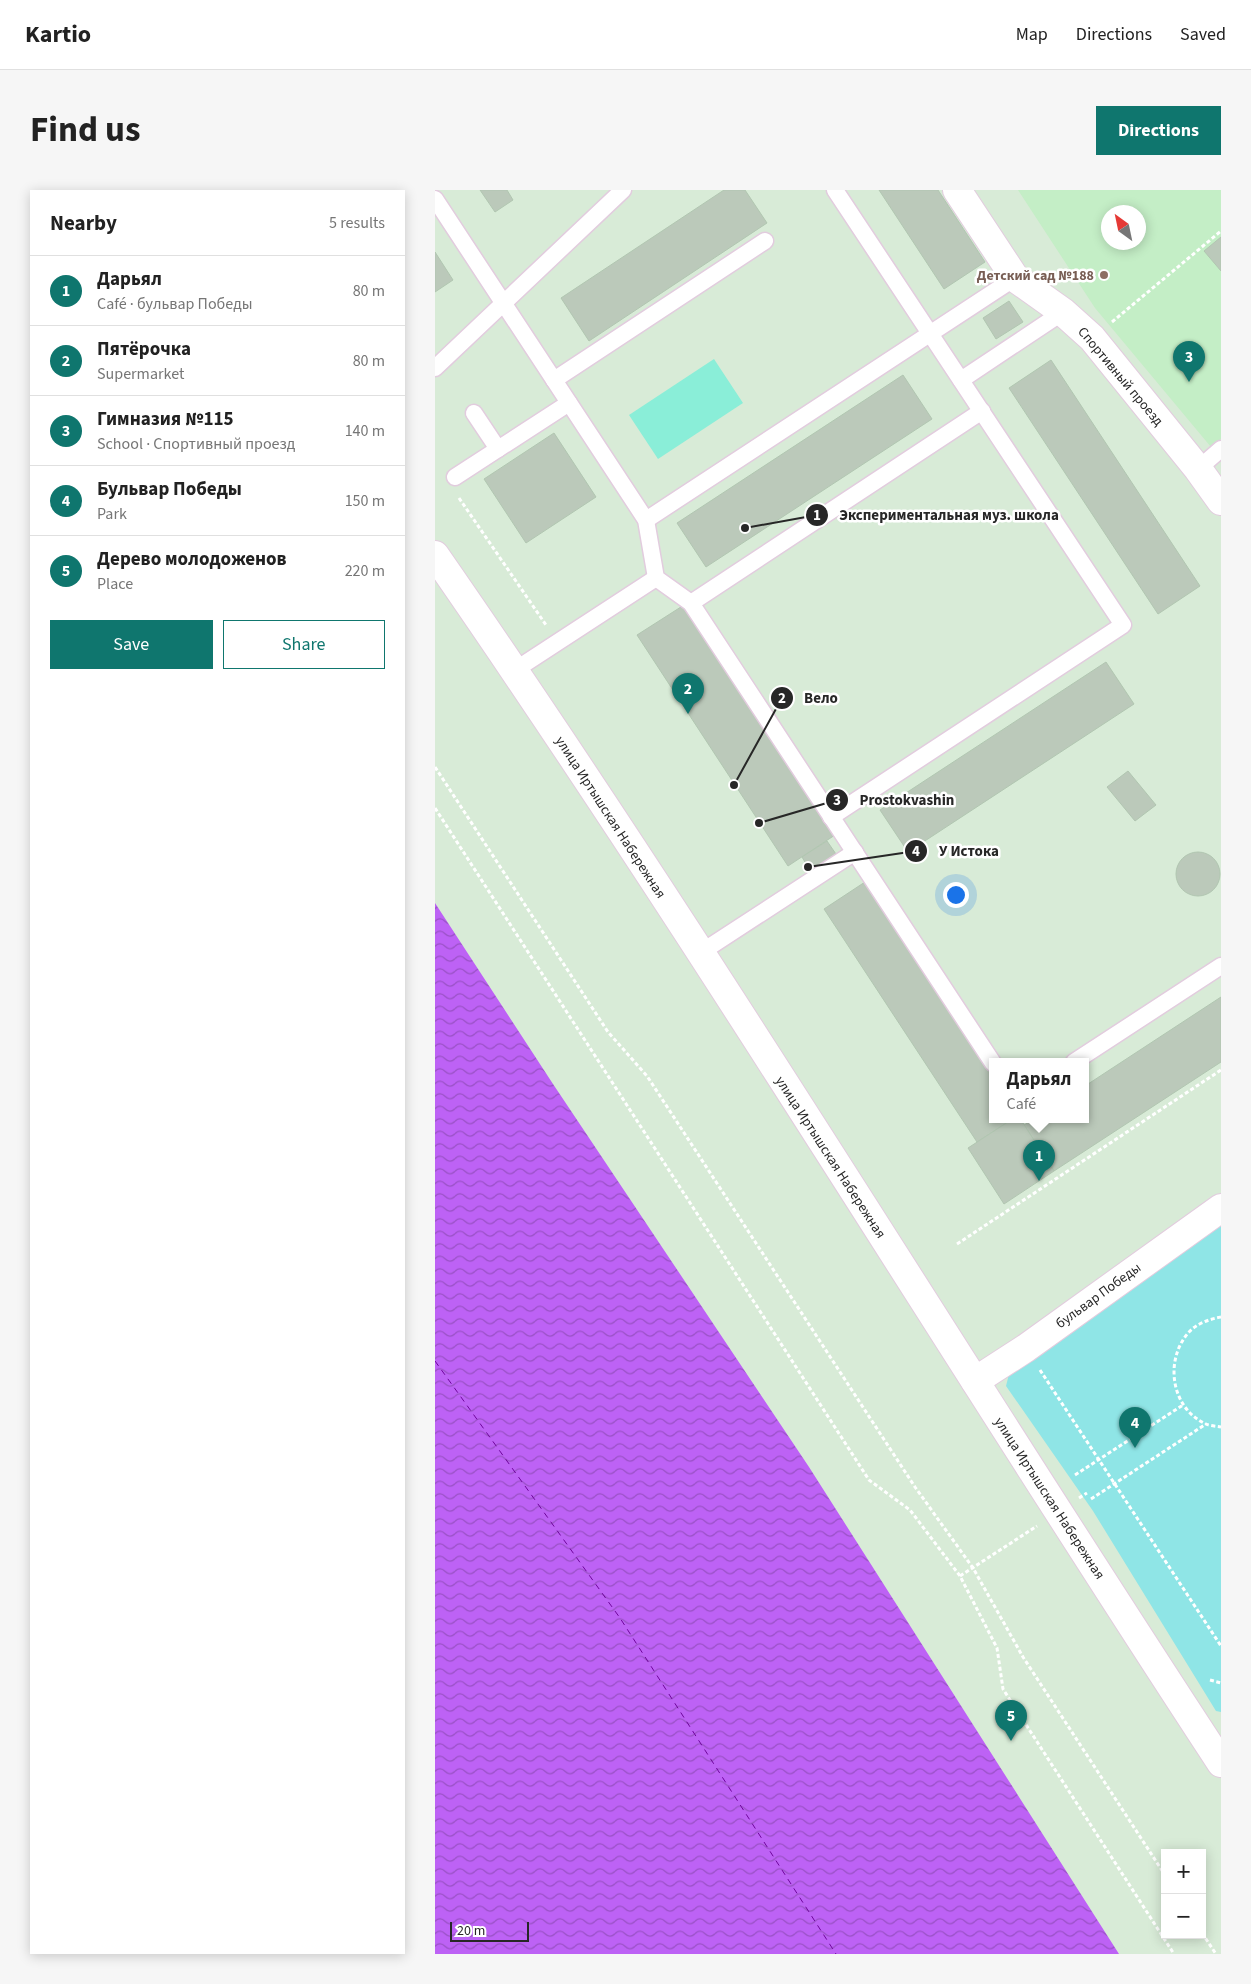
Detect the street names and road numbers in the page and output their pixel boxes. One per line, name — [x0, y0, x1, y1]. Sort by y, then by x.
street label: Спортивный проезд — [1073, 323, 1168, 431]
street label: улица Иртышская Набережная — [550, 732, 670, 903]
street label: улица Иртышская Набережная — [770, 1072, 890, 1243]
street label: бульвар Победы — [1052, 1258, 1145, 1334]
street label: улица Иртышская Набережная — [989, 1413, 1109, 1584]

